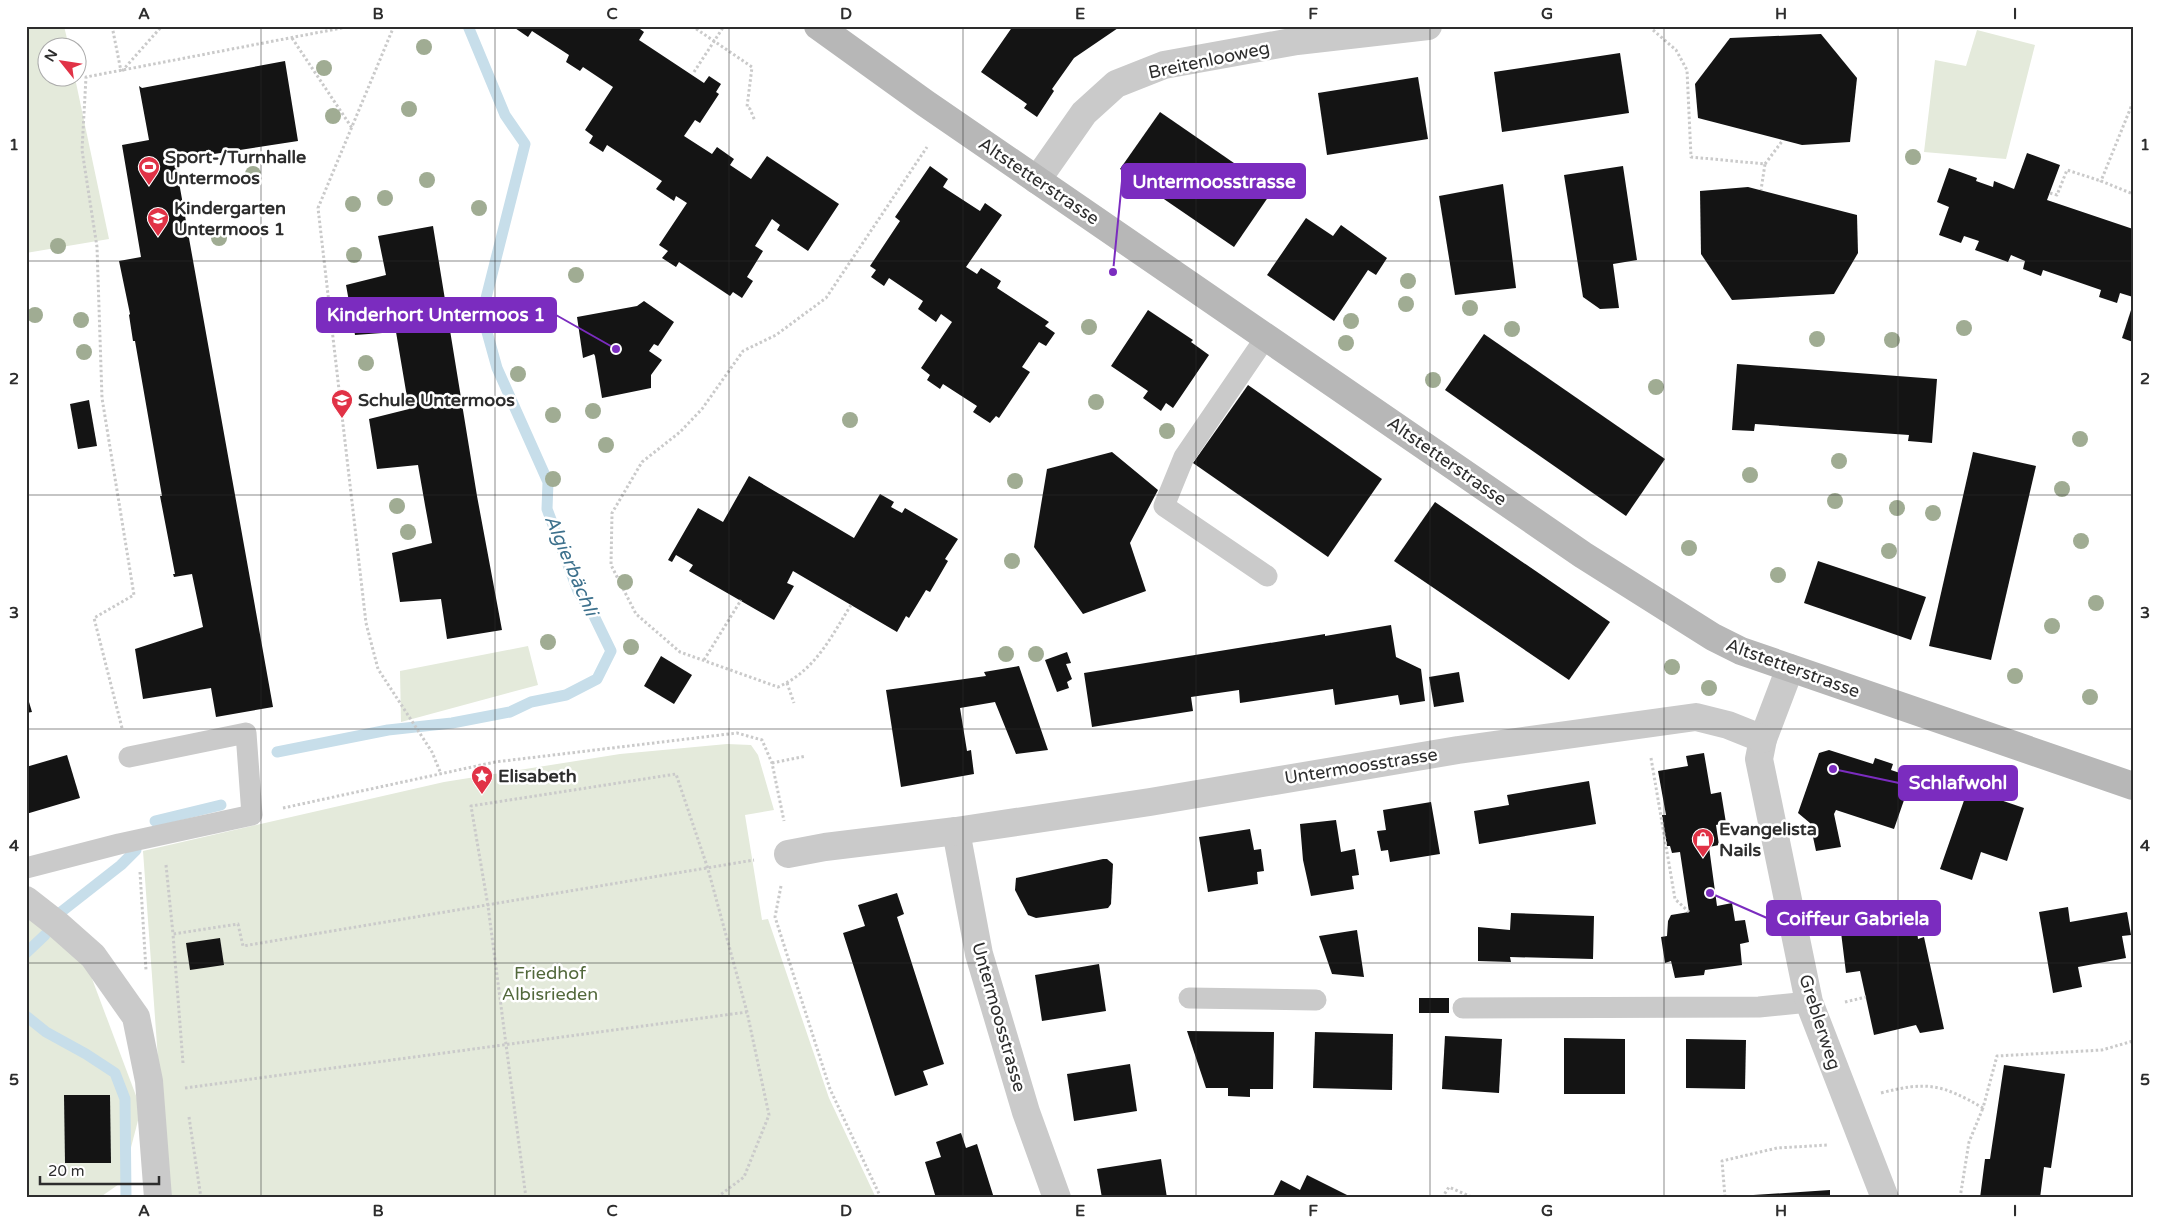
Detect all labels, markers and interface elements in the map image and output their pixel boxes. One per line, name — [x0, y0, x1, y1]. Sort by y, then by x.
text: A — [138, 4, 150, 24]
text: B — [372, 4, 384, 24]
text: C — [606, 4, 618, 24]
text: D — [840, 4, 852, 24]
text: E — [1075, 4, 1085, 24]
text: F — [1308, 4, 1318, 24]
text: G — [1541, 4, 1553, 24]
text: H — [1775, 4, 1787, 24]
text: I — [2013, 4, 2017, 24]
street label: Breitenlooweg — [1146, 36, 1272, 84]
north arrow — [38, 38, 88, 88]
text: N — [41, 47, 61, 65]
street label: Altstetterstrasse — [974, 133, 1104, 229]
text: 1 — [9, 135, 19, 155]
text: 1 — [2140, 135, 2150, 155]
place label: Sport-/Turnhalle Untermoos — [165, 146, 306, 189]
sports icon: Sport-/Turnhalle Untermoos — [137, 155, 161, 186]
callout: Untermoosstrasse — [1122, 164, 1305, 198]
text: Untermoosstrasse — [1132, 171, 1296, 193]
place label: Kindergarten Untermoos 1 — [174, 197, 286, 240]
school or university icon: Kindergarten Untermoos 1 — [146, 206, 170, 237]
callout: Kinderhort Untermoos 1 — [317, 298, 556, 332]
text: Kinderhort Untermoos 1 — [327, 304, 545, 326]
text: 2 — [9, 369, 19, 389]
text: 2 — [2140, 369, 2150, 389]
school or university icon: Schule Untermoos — [330, 388, 354, 419]
place label: Schule Untermoos — [358, 389, 515, 411]
street label: Altstetterstrasse — [1383, 412, 1511, 510]
water label: Algierbächli — [540, 512, 603, 621]
text: 3 — [9, 603, 19, 623]
text: 3 — [2140, 603, 2150, 623]
street label: Altstetterstrasse — [1723, 634, 1863, 702]
street label: Untermoosstrasse — [1283, 743, 1439, 789]
place icon: Elisabeth — [470, 764, 494, 795]
place label: Elisabeth — [498, 765, 577, 787]
callout: Schlafwohl — [1899, 766, 2017, 800]
text: Schlafwohl — [1909, 772, 2007, 794]
place label: Evangelista Nails — [1719, 818, 1817, 861]
shop icon: Evangelista Nails — [1691, 827, 1715, 858]
text: 4 — [9, 836, 19, 856]
text: 4 — [2140, 836, 2150, 856]
callout: Coiffeur Gabriela — [1767, 901, 1940, 935]
text: Coiffeur Gabriela — [1776, 908, 1930, 930]
street label: Untermoosstrasse — [967, 940, 1031, 1094]
park label: Friedhof Albisrieden — [502, 962, 598, 1005]
street label: Greblerweg — [1794, 972, 1846, 1072]
text: 5 — [9, 1070, 19, 1090]
text: 5 — [2140, 1070, 2150, 1090]
scale bar — [40, 1154, 159, 1186]
text: 20 m — [48, 1162, 85, 1180]
text: A — [138, 1201, 150, 1221]
text: B — [372, 1201, 384, 1221]
text: C — [606, 1201, 618, 1221]
text: D — [840, 1201, 852, 1221]
text: E — [1075, 1201, 1085, 1221]
text: F — [1308, 1201, 1318, 1221]
text: G — [1541, 1201, 1553, 1221]
text: H — [1775, 1201, 1787, 1221]
text: I — [2013, 1201, 2017, 1221]

